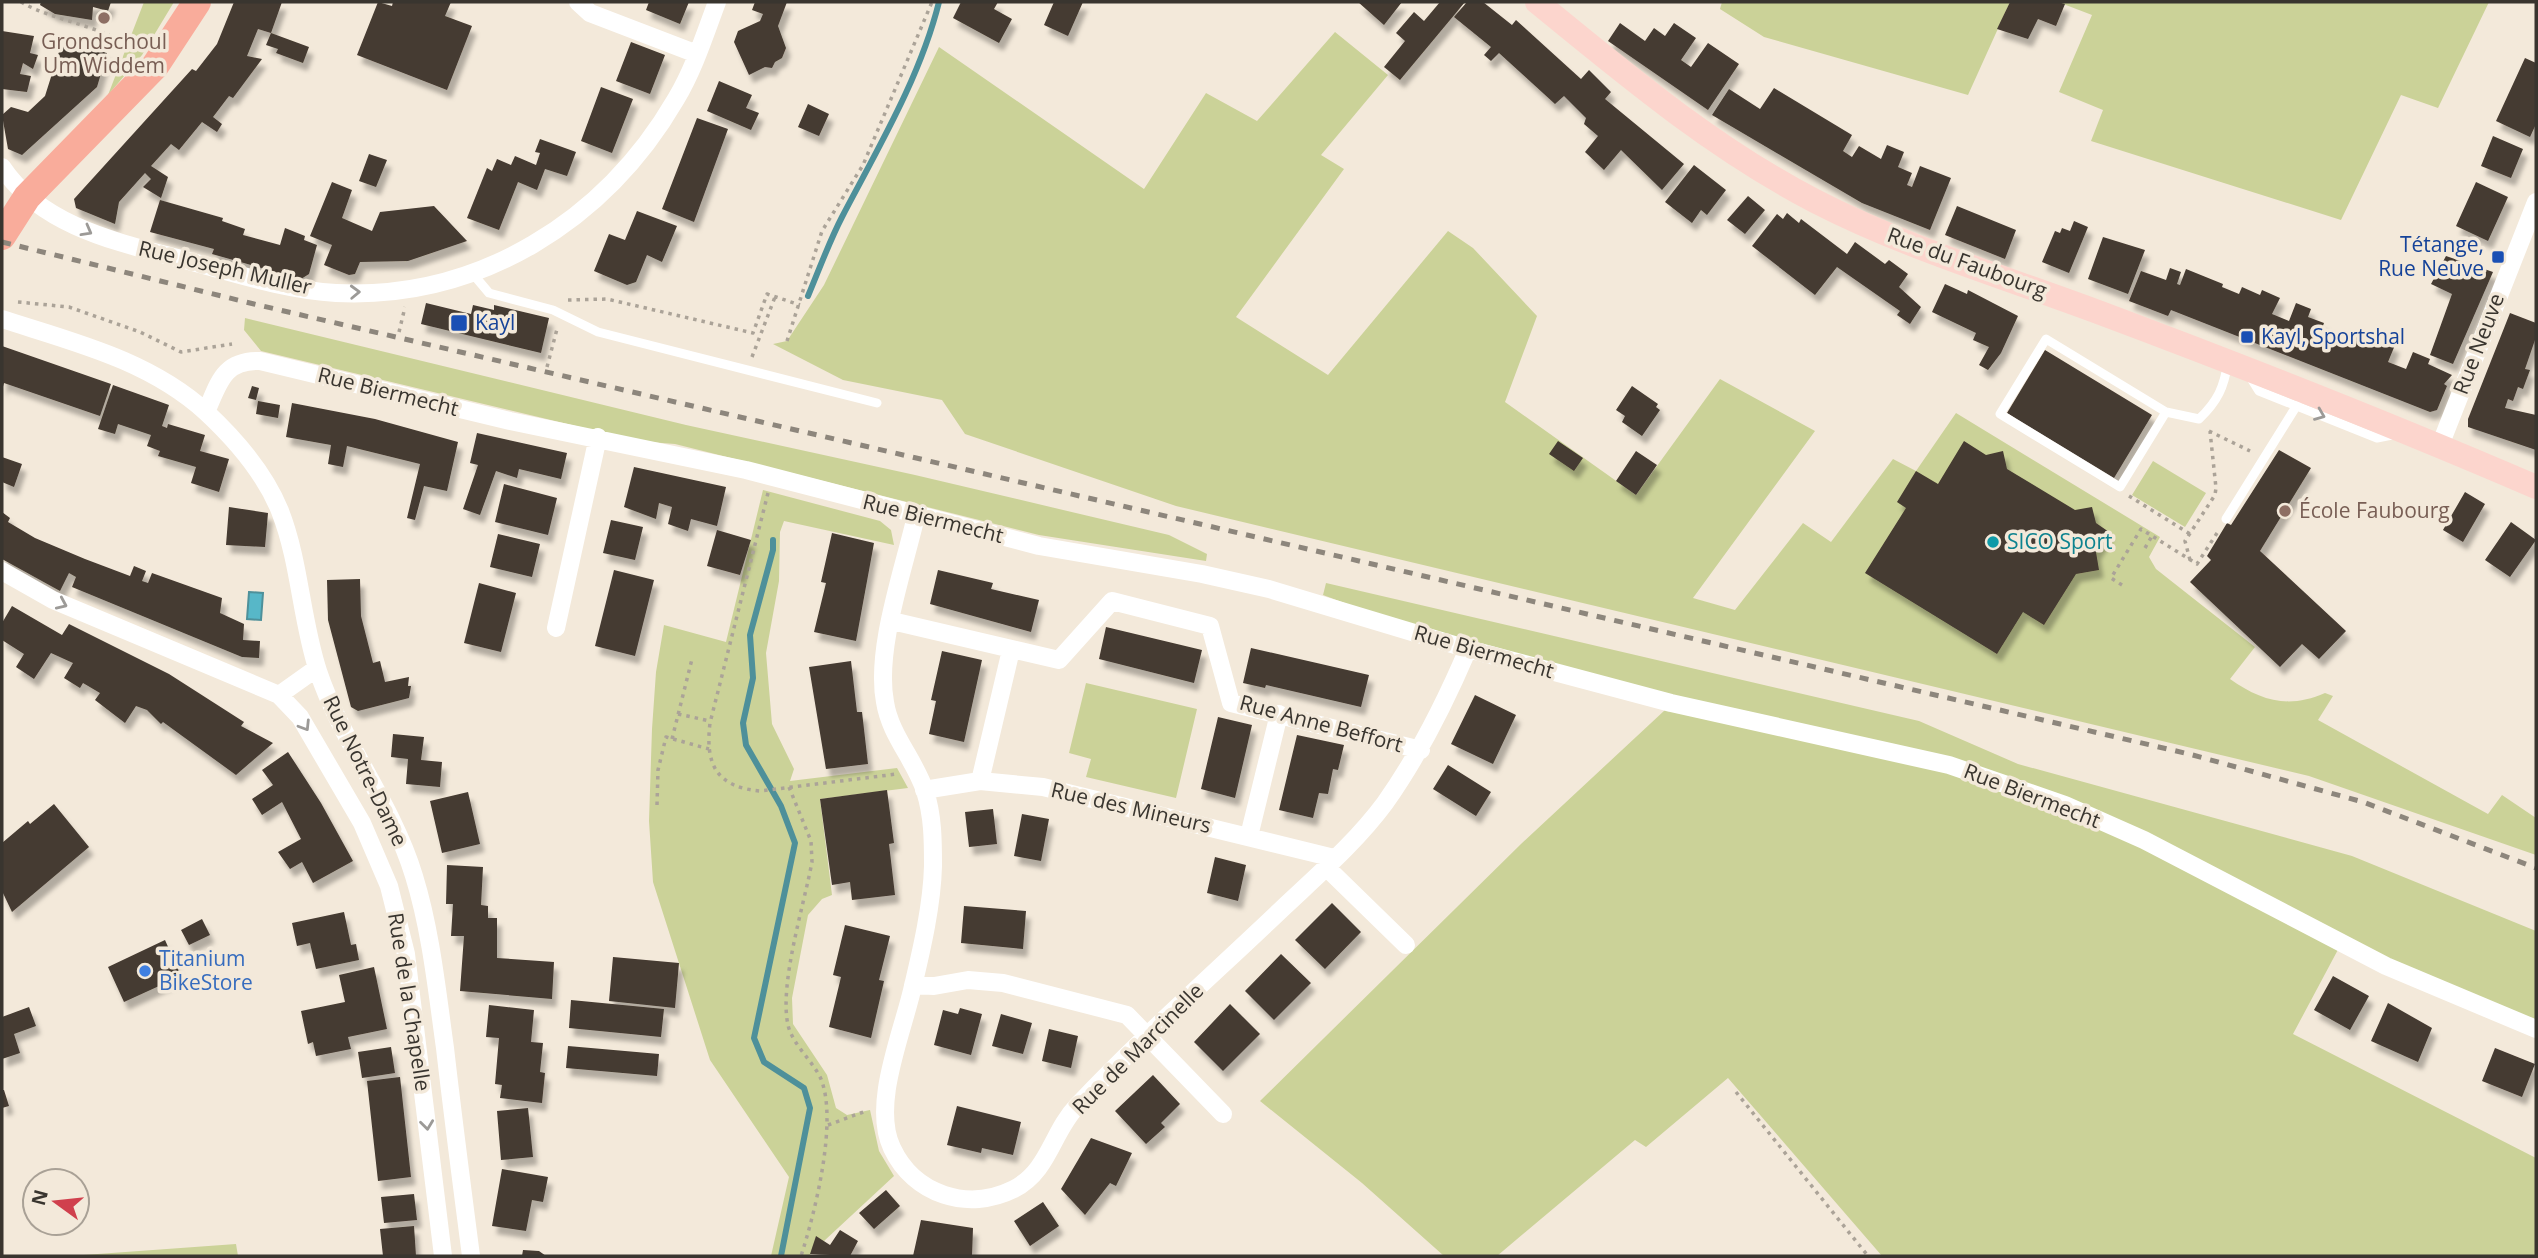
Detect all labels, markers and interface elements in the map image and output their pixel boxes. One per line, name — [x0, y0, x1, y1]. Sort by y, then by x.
marker: Grondschoul Um Widdem — [96, 10, 112, 26]
place label: Grondschoul Um Widdem — [41, 27, 167, 79]
street label: Rue du Faubourg — [1884, 220, 2051, 304]
one-way arrow — [79, 223, 92, 236]
place label: Tétange, Rue Neuve — [2378, 230, 2484, 282]
street label: Rue Joseph Muller — [136, 233, 315, 301]
marker: Tétange, Rue Neuve — [2490, 249, 2506, 265]
one-way arrow — [349, 285, 360, 300]
street label: Rue Neuve — [2446, 289, 2510, 398]
place label: Kayl — [475, 308, 515, 336]
marker: Kayl — [449, 313, 469, 333]
place label: Kayl, Sportshal — [2261, 322, 2405, 350]
marker: Kayl, Sportshal — [2239, 329, 2255, 345]
street label: Rue Biermecht — [315, 360, 461, 422]
one-way arrow — [2313, 406, 2325, 420]
street label: Rue Biermecht — [860, 487, 1006, 549]
place label: École Faubourg — [2299, 496, 2450, 524]
marker: École Faubourg — [2277, 503, 2293, 519]
place label: SICO Sport — [2007, 527, 2112, 555]
marker: SICO Sport — [1985, 534, 2001, 550]
one-way arrow — [55, 595, 67, 609]
street label: Rue Biermecht — [1411, 618, 1557, 684]
street label: Rue Anne Beffort — [1237, 688, 1406, 758]
street label: Rue Notre-Dame — [317, 691, 414, 851]
one-way arrow — [297, 718, 310, 731]
street label: Rue Biermecht — [1960, 756, 2105, 834]
street label: Rue des Mineurs — [1048, 775, 1214, 839]
street label: Rue de la Chapelle — [382, 911, 438, 1093]
place label: Titanium BikeStore — [159, 944, 253, 996]
marker: Titanium BikeStore — [137, 963, 153, 979]
street label: Rue de Marcinelle — [1066, 977, 1209, 1120]
one-way arrow — [419, 1119, 434, 1131]
north arrow — [21, 1167, 91, 1237]
text: N — [25, 1187, 54, 1208]

